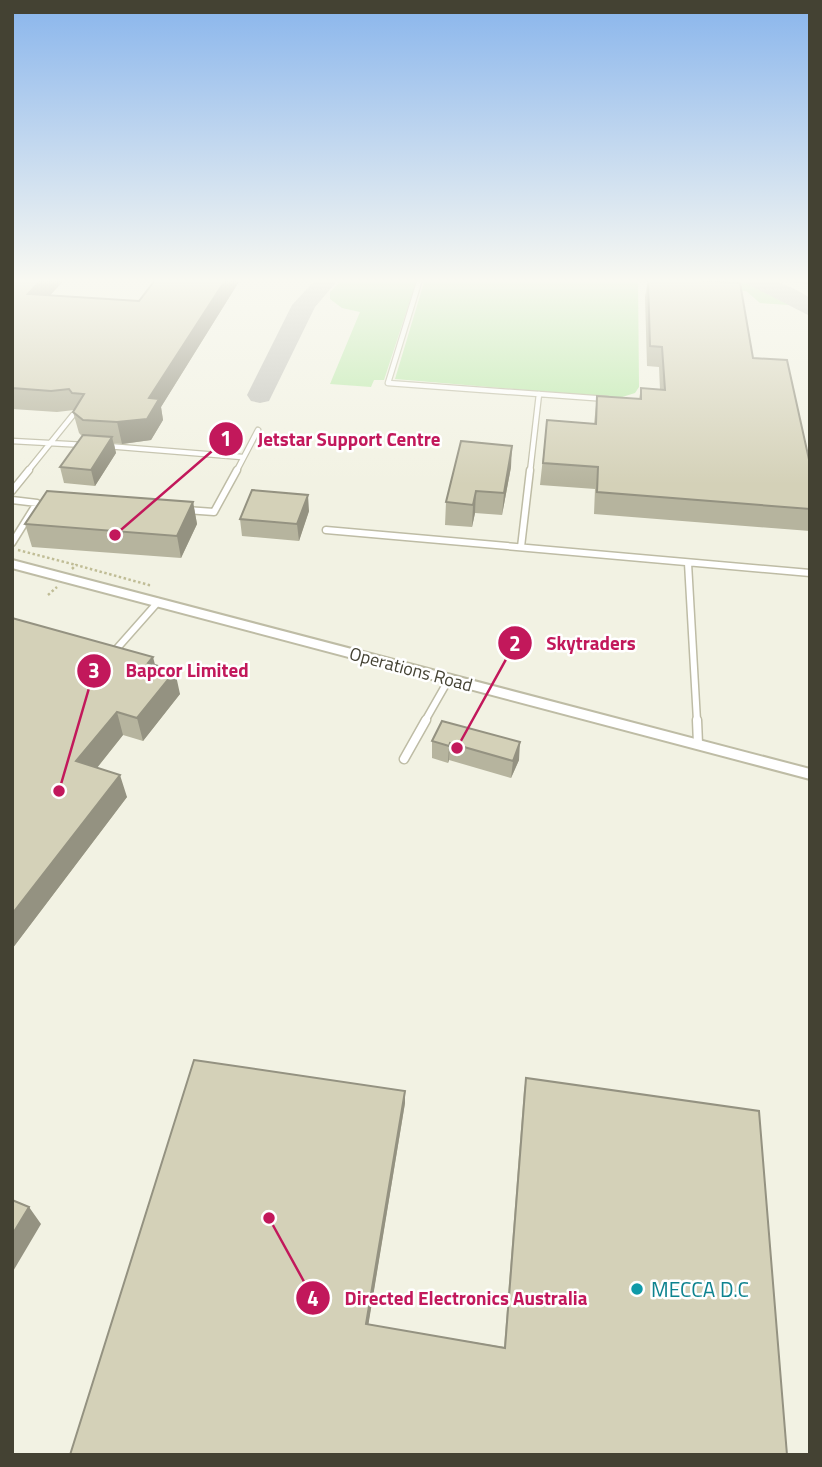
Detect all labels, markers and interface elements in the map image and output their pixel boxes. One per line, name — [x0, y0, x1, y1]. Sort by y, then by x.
callout: Jetstar Support Centre — [208, 419, 454, 459]
text: 1 — [220, 422, 232, 454]
text: Jetstar Support Centre — [258, 424, 441, 453]
callout: Skytraders — [498, 623, 650, 663]
text: 2 — [509, 627, 521, 659]
text: Skytraders — [546, 628, 636, 657]
street label: Operations Road — [346, 640, 476, 698]
callout: Bapcor Limited — [76, 651, 262, 691]
text: 3 — [88, 654, 100, 686]
text: Bapcor Limited — [125, 655, 249, 684]
place label: MECCA D.C — [651, 1273, 749, 1305]
callout: Directed Electronics Australia — [295, 1278, 601, 1318]
marker: MECCA D.C — [629, 1281, 645, 1297]
text: 4 — [307, 1282, 319, 1314]
text: Directed Electronics Australia — [345, 1283, 588, 1312]

